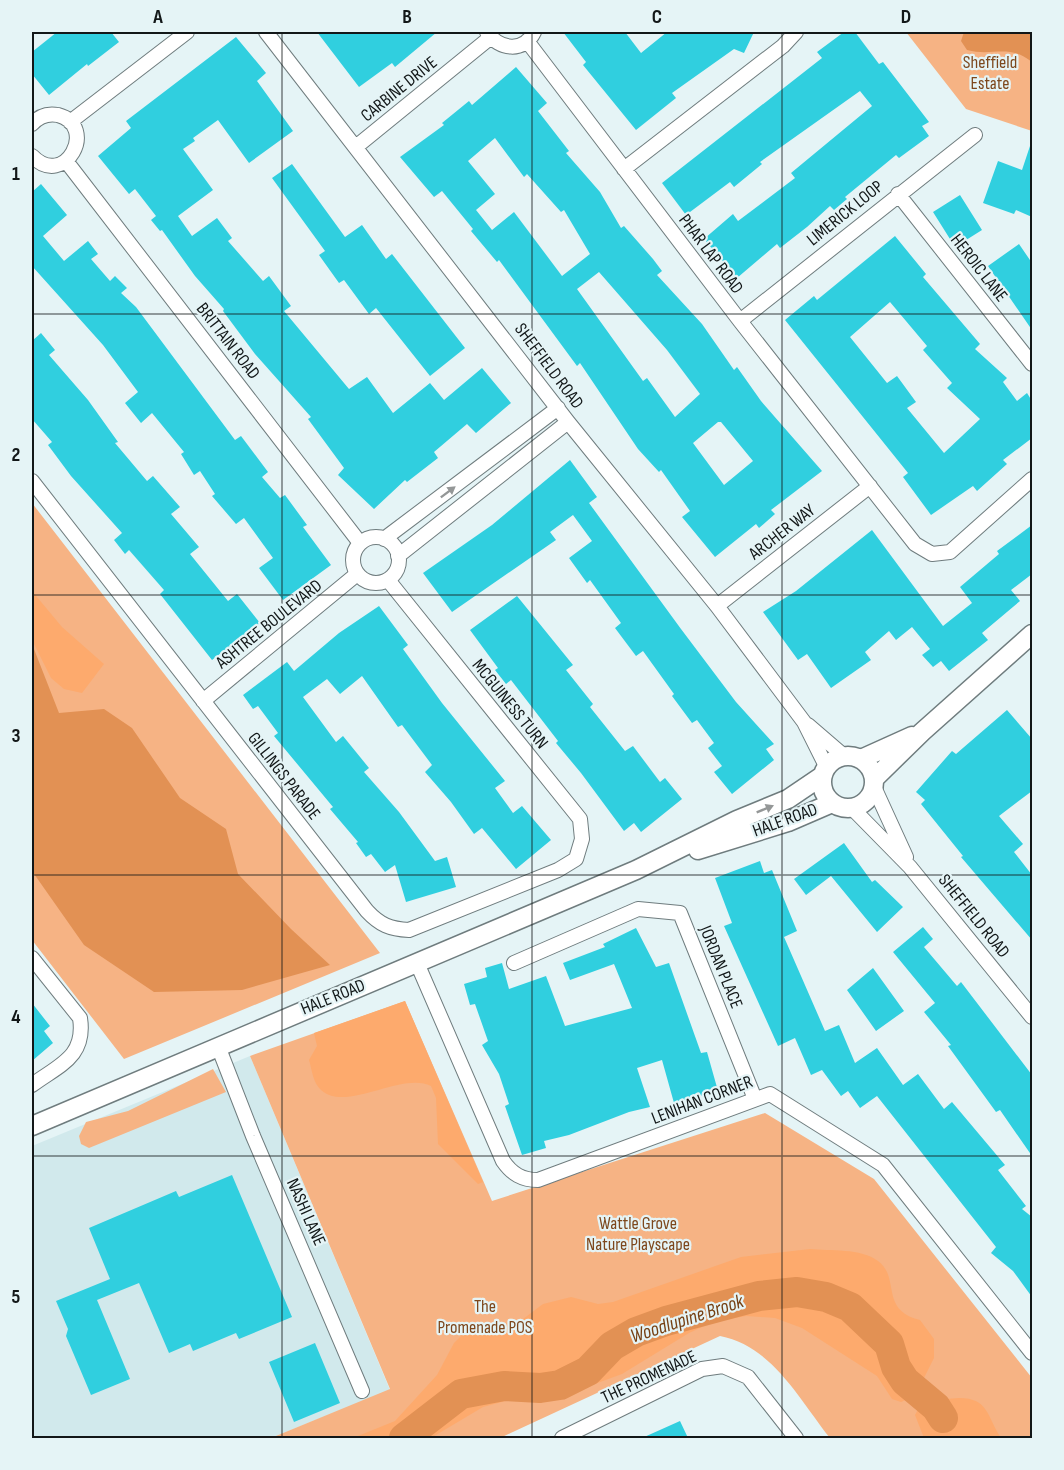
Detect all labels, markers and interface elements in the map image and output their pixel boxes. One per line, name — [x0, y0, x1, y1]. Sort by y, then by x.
text: A — [152, 5, 163, 29]
text: B — [402, 5, 412, 29]
text: C — [652, 5, 662, 29]
text: D — [901, 5, 911, 29]
street label: CARBINE DRIVE — [357, 52, 441, 126]
park label: Sheffield Estate — [963, 52, 1017, 94]
text: 1 — [12, 162, 20, 186]
street label: LIMERICK LOOP — [803, 176, 888, 250]
street label: PHAR LAP ROAD — [674, 210, 748, 298]
street label: HEROIC LANE — [946, 230, 1012, 306]
street label: BRITTAIN ROAD — [192, 299, 264, 383]
street label: SHEFFIELD ROAD — [510, 319, 588, 413]
text: 2 — [12, 443, 20, 467]
one-way arrow — [440, 486, 456, 498]
street label: ARCHER WAY — [744, 499, 820, 565]
street label: ASHTREE BOULEVARD — [211, 575, 326, 674]
street label: MCGUINESS TURN — [467, 655, 553, 753]
text: 3 — [12, 724, 21, 748]
street label: GILLINGS PARADE — [243, 728, 325, 824]
street label: HALE ROAD — [750, 799, 820, 841]
one-way arrow — [756, 804, 774, 814]
street label: SHEFFIELD ROAD — [934, 870, 1014, 962]
street label: JORDAN PLACE — [695, 922, 747, 1011]
street label: HALE ROAD — [298, 975, 368, 1019]
text: 4 — [11, 1005, 21, 1029]
street label: LENIHAN CORNER — [649, 1071, 755, 1129]
street label: NASHI LANE — [282, 1175, 330, 1249]
park label: Wattle Grove Nature Playscape — [586, 1213, 690, 1255]
text: 5 — [12, 1285, 21, 1309]
water label: Woodlupine Brook — [627, 1289, 747, 1349]
park label: The Promenade POS — [437, 1296, 533, 1338]
street label: THE PROMENADE — [598, 1346, 700, 1408]

